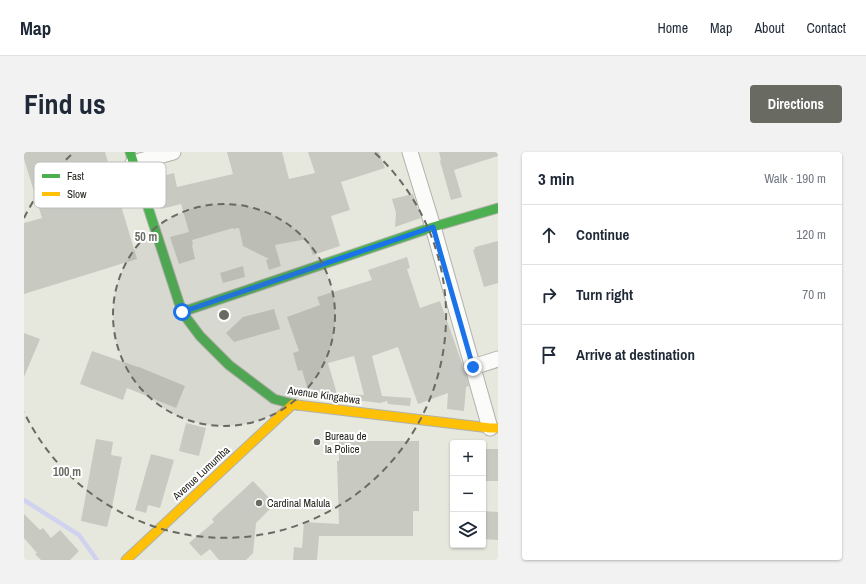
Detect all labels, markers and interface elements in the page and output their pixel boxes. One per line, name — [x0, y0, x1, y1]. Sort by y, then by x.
text: Map — [20, 15, 51, 41]
text: Home — [657, 19, 688, 37]
text: Map — [710, 19, 732, 37]
text: About — [754, 19, 784, 37]
text: Contact — [806, 19, 846, 37]
text: Find us — [24, 85, 106, 123]
button: Directions — [750, 85, 842, 123]
legend — [34, 162, 166, 208]
text: 3 min — [538, 167, 574, 190]
text: Fast — [67, 169, 85, 183]
text: Walk · 190 m — [764, 170, 826, 187]
text: Slow — [67, 187, 87, 201]
icon: ahead — [538, 224, 560, 246]
text: Continue — [576, 224, 629, 245]
text: 120 m — [796, 226, 826, 243]
text: 50 m — [135, 229, 157, 245]
icon: right — [538, 284, 560, 306]
text: Turn right — [576, 284, 633, 305]
text: 70 m — [802, 286, 826, 303]
route start — [173, 303, 191, 321]
centre of rings — [217, 308, 231, 322]
icon: arrive — [538, 344, 560, 366]
text: Arrive at destination — [576, 344, 695, 365]
route end — [464, 358, 482, 376]
street label: Avenue Kingabwa — [286, 383, 361, 407]
place label: Bureau de la Police — [325, 429, 367, 456]
marker: Bureau de la Police — [312, 437, 322, 447]
map controls — [450, 440, 486, 548]
button: + — [450, 440, 486, 476]
street label: Avenue Lumumba — [169, 443, 232, 504]
text: 100 m — [53, 464, 81, 480]
button: − — [450, 476, 486, 512]
place label: Cardinal Malula — [267, 496, 330, 510]
marker: Cardinal Malula — [254, 498, 264, 508]
button: layers — [450, 512, 486, 548]

